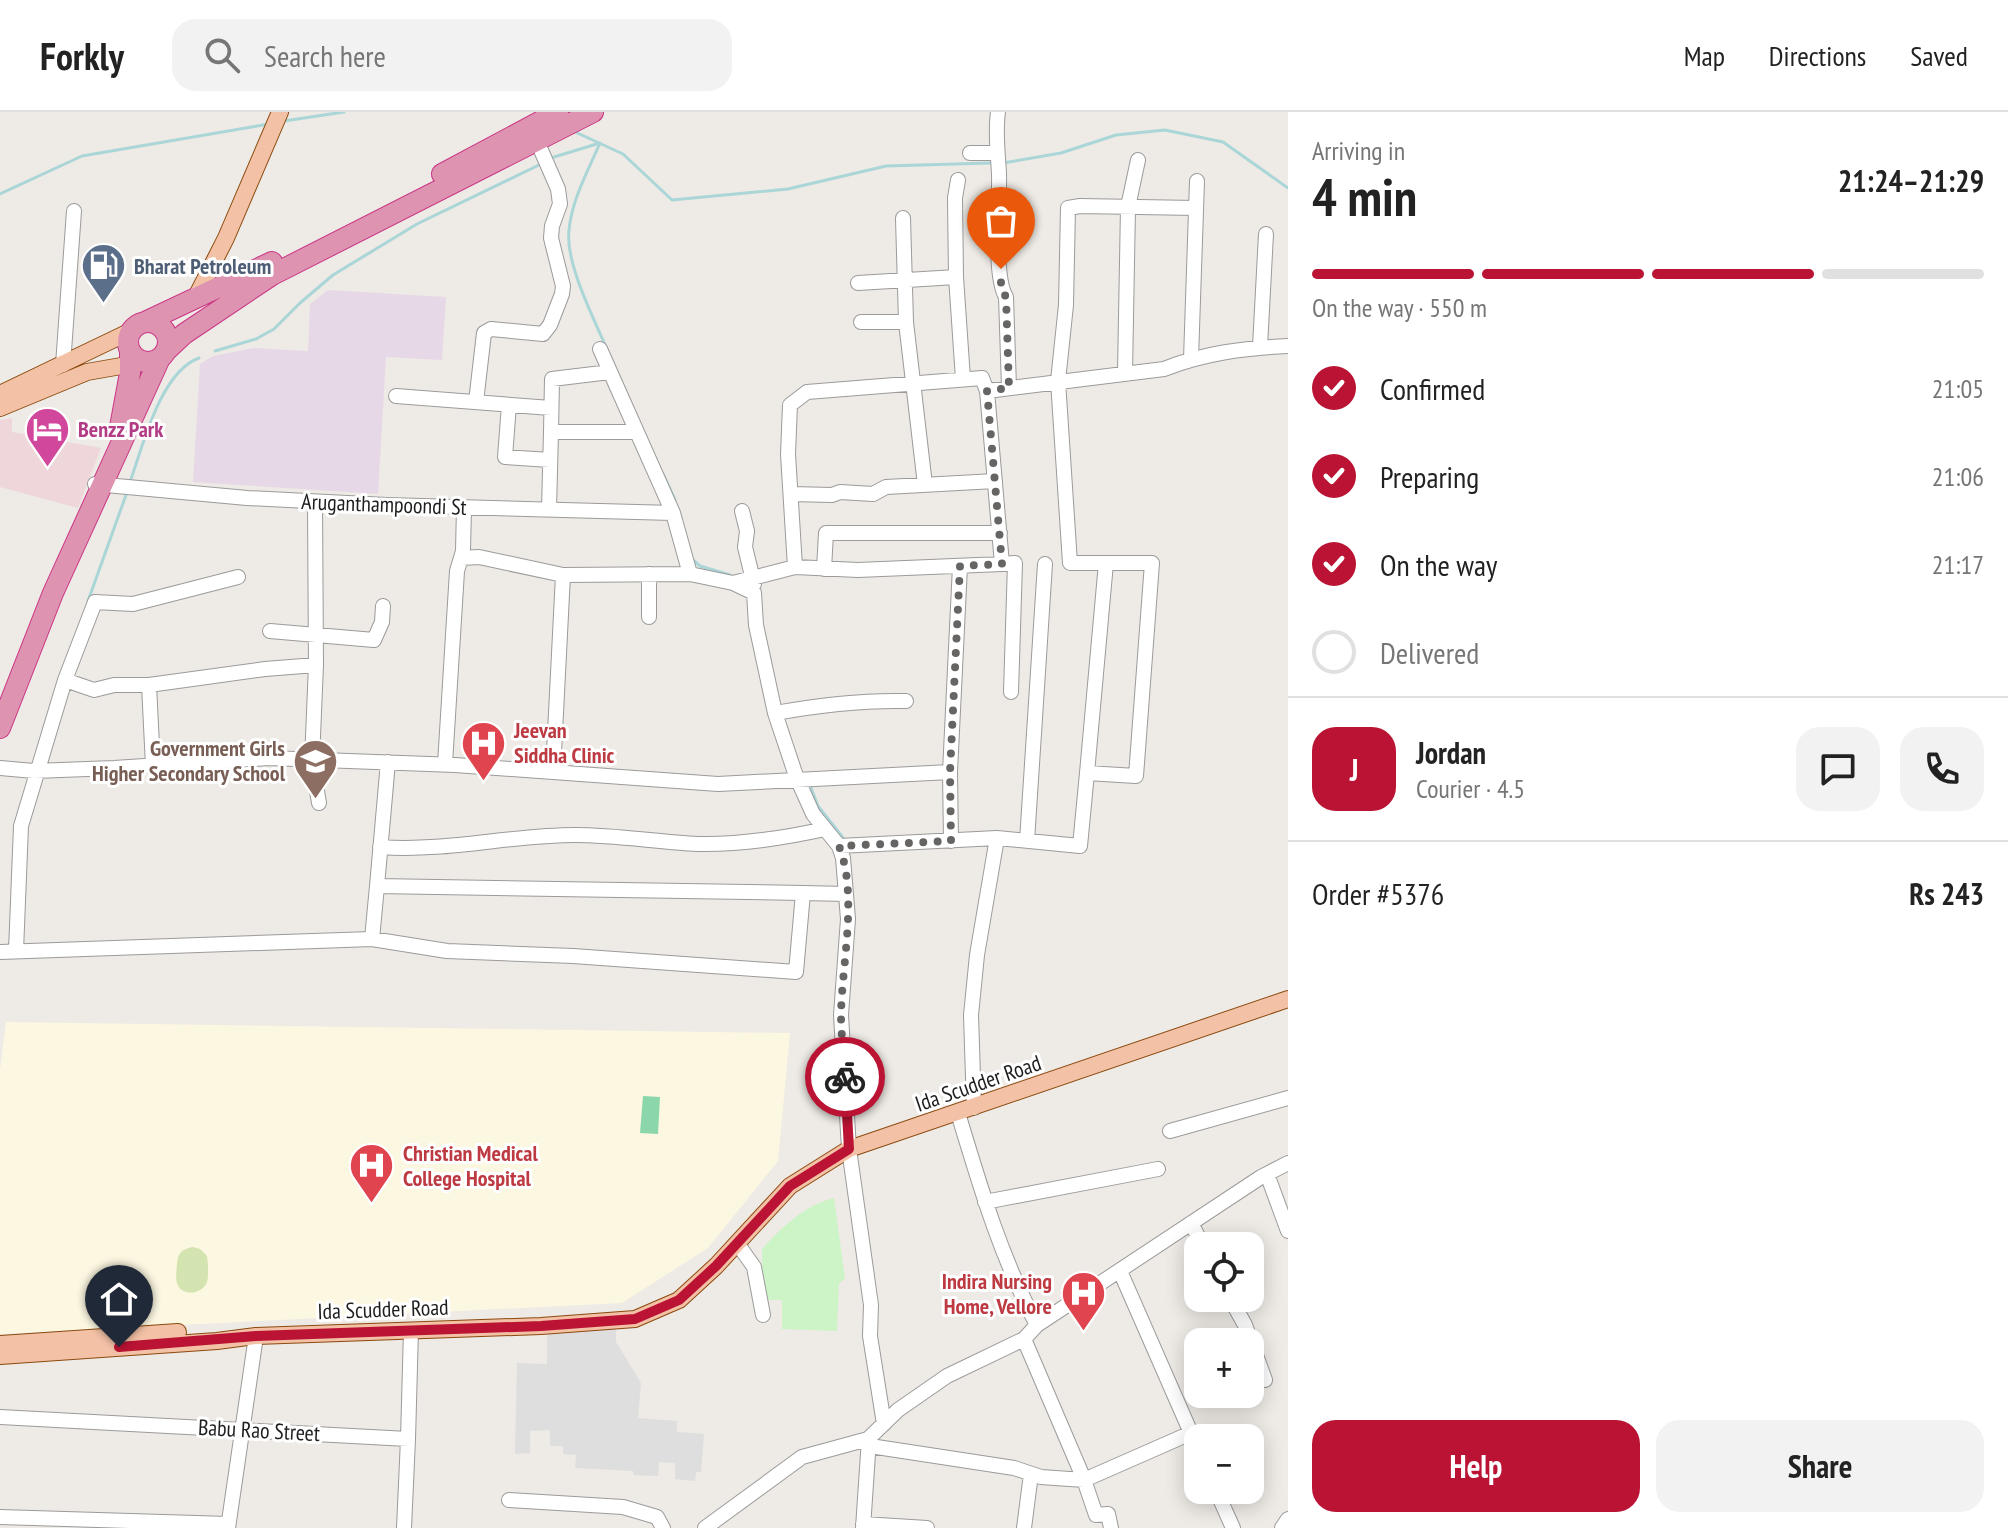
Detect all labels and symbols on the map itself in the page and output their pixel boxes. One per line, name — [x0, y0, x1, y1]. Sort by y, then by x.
pin — [967, 187, 1035, 269]
fuel station icon: Bharat Petroleum — [79, 242, 127, 305]
place label: Bharat Petroleum — [134, 252, 271, 280]
hotel icon: Benzz Park — [23, 405, 71, 468]
place label: Benzz Park — [78, 415, 164, 443]
street label: Aruganthampoondi St — [301, 487, 467, 521]
place label: Jeevan Siddha Clinic — [513, 716, 615, 769]
hospital icon: Jeevan Siddha Clinic — [459, 719, 507, 782]
place label: Government Girls Higher Secondary School — [92, 734, 286, 787]
school or university icon: Government Girls Higher Secondary School — [292, 737, 340, 800]
courier — [805, 1037, 885, 1117]
street label: Ida Scudder Road — [911, 1048, 1045, 1118]
place label: Christian Medical College Hospital — [403, 1139, 538, 1192]
hospital icon: Christian Medical College Hospital — [348, 1142, 396, 1205]
pin — [85, 1265, 153, 1347]
place label: Indira Nursing Home, Vellore — [942, 1267, 1052, 1320]
hospital icon: Indira Nursing Home, Vellore — [1059, 1270, 1107, 1333]
street label: Ida Scudder Road — [317, 1293, 449, 1325]
street label: Babu Rao Street — [197, 1413, 321, 1447]

